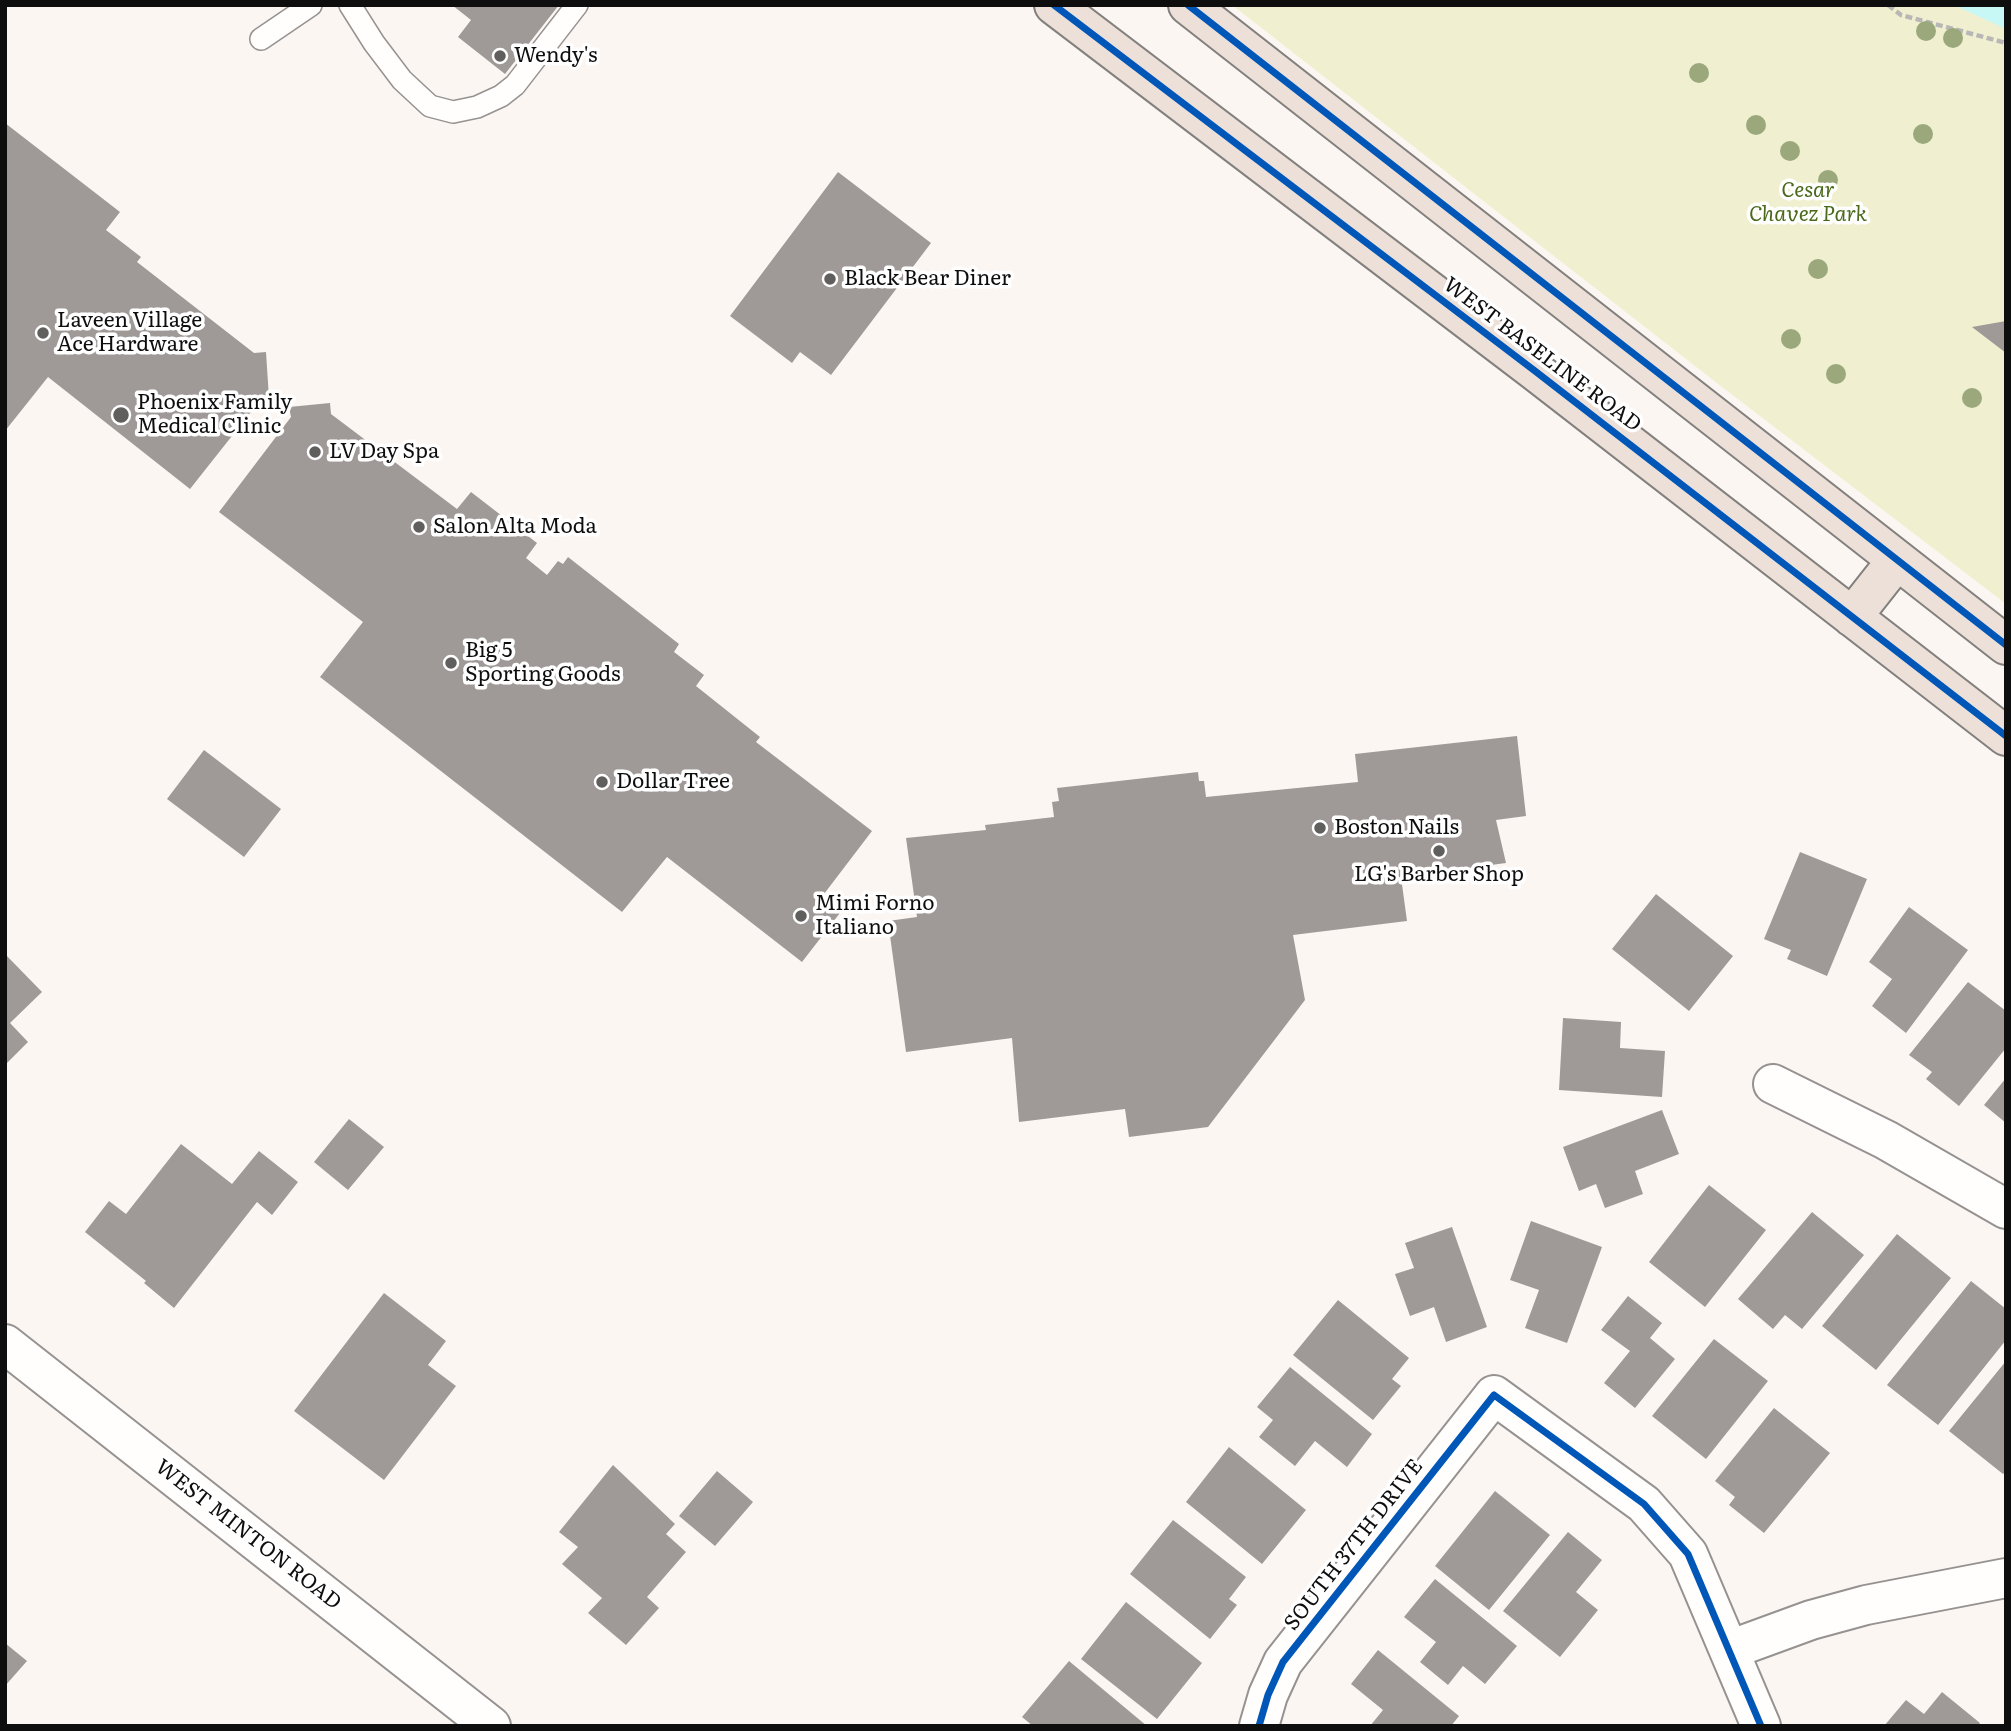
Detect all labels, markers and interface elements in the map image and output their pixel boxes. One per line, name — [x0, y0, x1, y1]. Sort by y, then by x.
place label: Wendy's — [514, 43, 598, 69]
marker: Wendy's — [492, 48, 508, 64]
park label: Cesar Chavez Park — [1749, 178, 1867, 228]
place label: Black Bear Diner — [844, 266, 1011, 292]
marker: Black Bear Diner — [822, 271, 838, 287]
street label: WEST BASELINE ROAD — [1438, 272, 1646, 438]
place label: Laveen Village Ace Hardware — [57, 308, 202, 358]
marker: Laveen Village Ace Hardware — [35, 325, 51, 341]
place label: Phoenix Family Medical Clinic — [137, 390, 292, 440]
marker: Phoenix Family Medical Clinic — [111, 405, 131, 425]
place label: LV Day Spa — [329, 439, 439, 465]
marker: LV Day Spa — [307, 444, 323, 460]
place label: Salon Alta Moda — [433, 514, 597, 540]
marker: Salon Alta Moda — [411, 519, 427, 535]
place label: Big 5 Sporting Goods — [465, 638, 621, 688]
marker: Big 5 Sporting Goods — [443, 655, 459, 671]
place label: Dollar Tree — [616, 769, 730, 795]
marker: Dollar Tree — [594, 774, 610, 790]
place label: Boston Nails — [1334, 815, 1459, 841]
marker: Boston Nails — [1312, 820, 1328, 836]
marker: LG's Barber Shop — [1431, 843, 1447, 859]
place label: LG's Barber Shop — [1354, 862, 1524, 888]
place label: Mimi Forno Italiano — [815, 891, 935, 941]
marker: Mimi Forno Italiano — [793, 908, 809, 924]
street label: SOUTH 37TH DRIVE — [1279, 1454, 1429, 1636]
street label: WEST MINTON ROAD — [150, 1455, 346, 1615]

